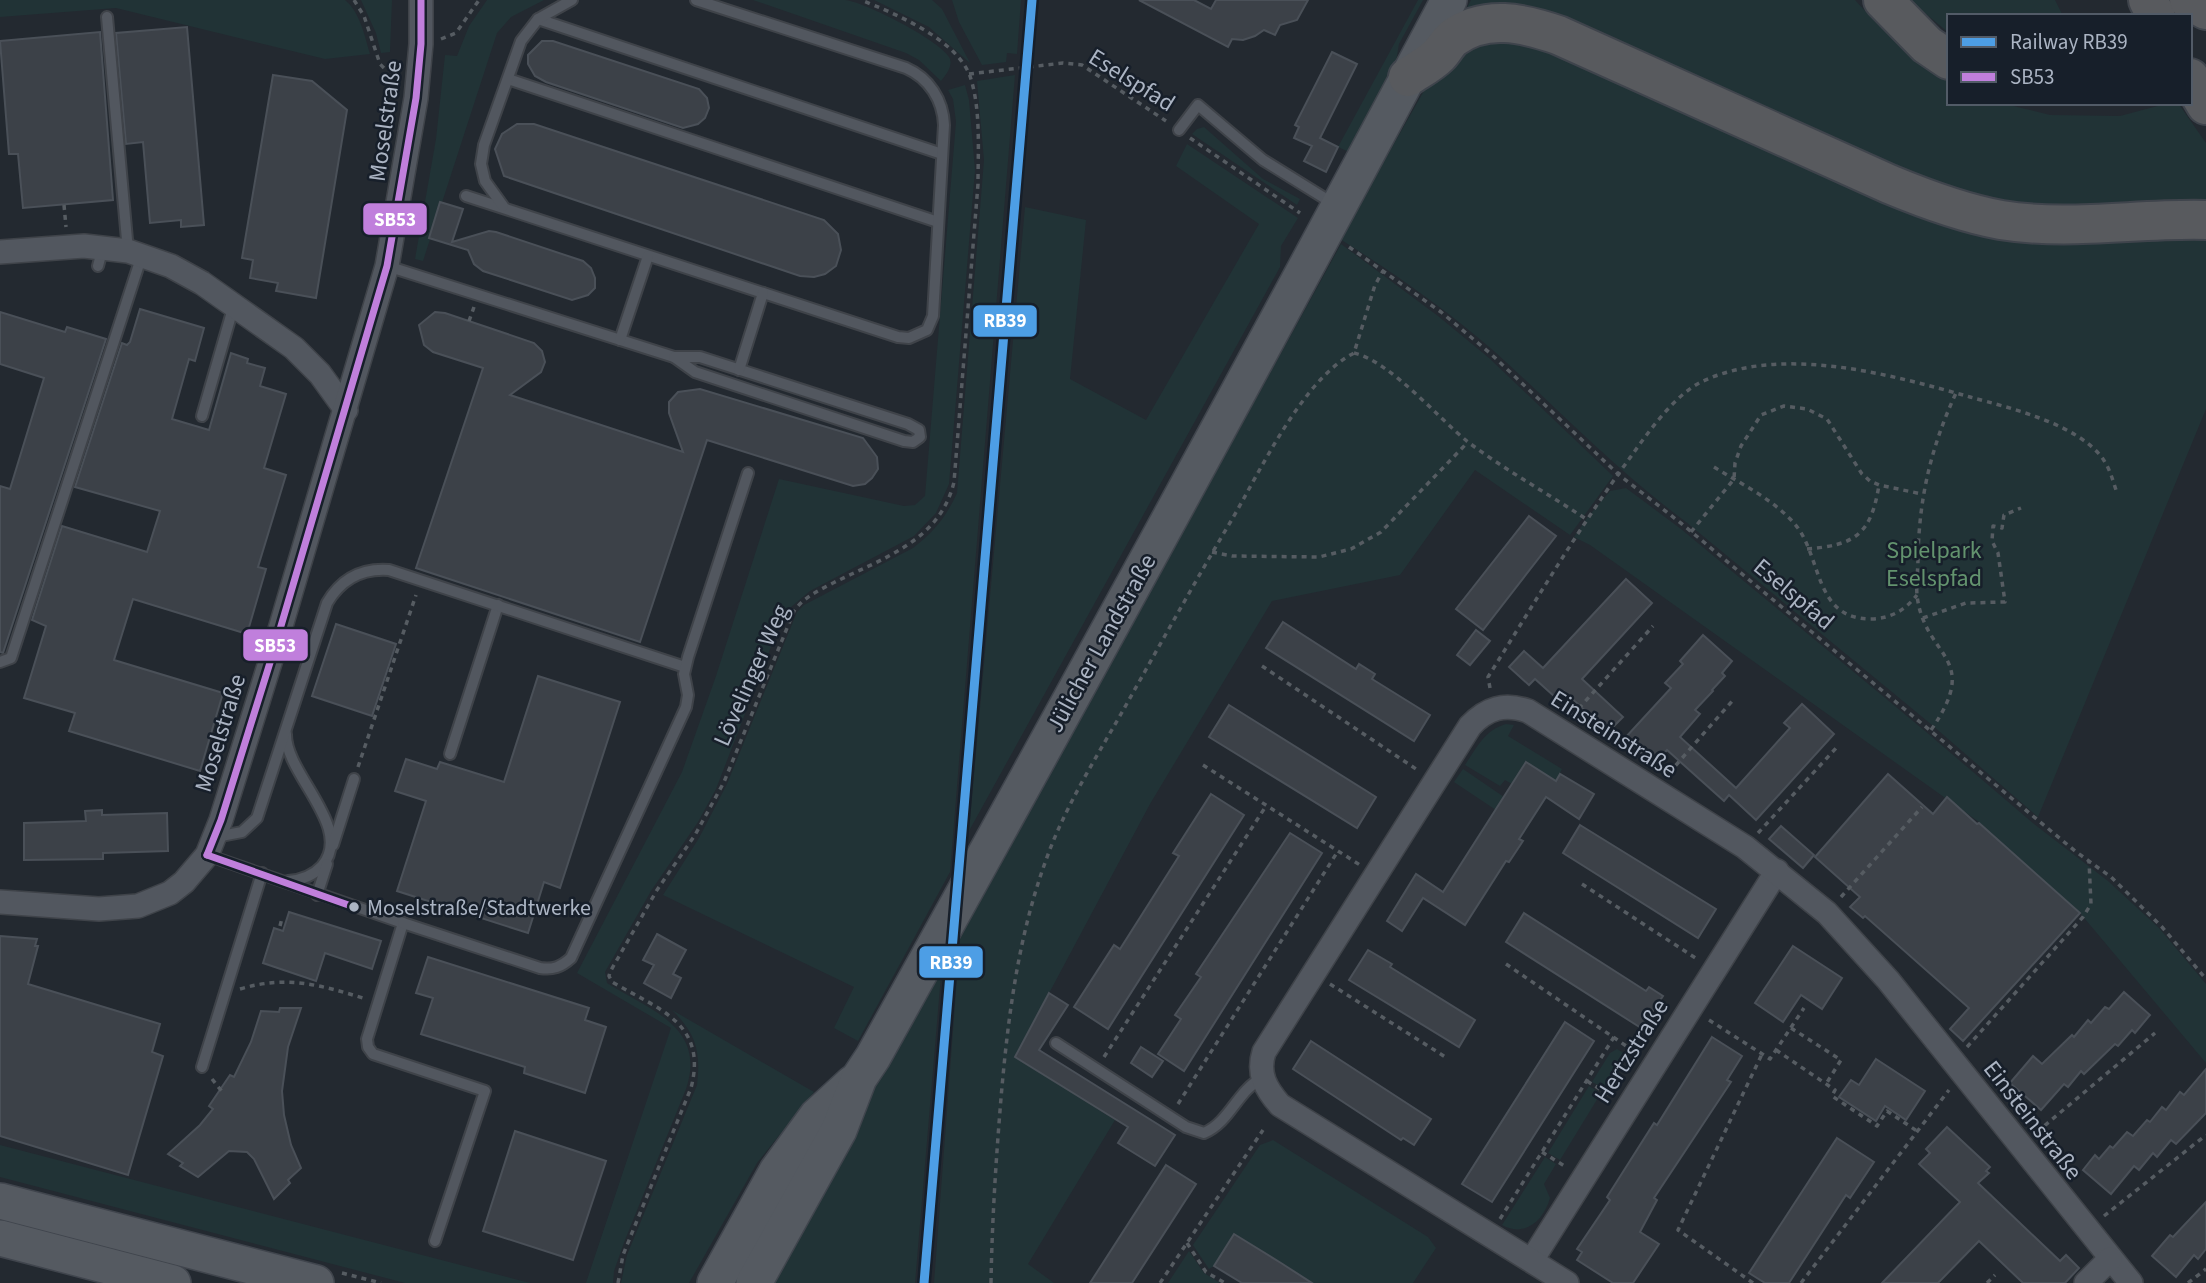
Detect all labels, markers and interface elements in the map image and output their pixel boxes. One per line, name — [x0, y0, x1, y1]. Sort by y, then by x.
legend — [1947, 14, 2192, 105]
text: Railway RB39 — [2010, 27, 2128, 57]
street label: Eselspfad — [1082, 40, 1182, 121]
street label: Moselstraße — [360, 58, 411, 184]
text: SB53 — [2010, 62, 2054, 92]
line badge: SB53 — [362, 202, 428, 236]
text: SB53 — [374, 207, 416, 234]
line badge: RB39 — [972, 304, 1038, 338]
text: RB39 — [983, 308, 1027, 335]
park label: Spielpark Eselspfad — [1886, 533, 1982, 596]
street label: Jülicher Landstraße — [1038, 548, 1165, 739]
street label: Eselspfad — [1746, 550, 1842, 639]
street label: Lövelinger Weg — [705, 599, 798, 752]
line badge: SB53 — [242, 628, 309, 662]
text: SB53 — [254, 633, 296, 660]
street label: Moselstraße — [186, 670, 255, 796]
street label: Einsteinstraße — [1544, 682, 1684, 787]
place label: Moselstraße/Stadtwerke — [367, 892, 591, 924]
marker: Moselstraße/Stadtwerke — [347, 900, 361, 914]
line badge: RB39 — [918, 945, 984, 979]
text: RB39 — [929, 950, 973, 977]
street label: Hertzstraße — [1585, 992, 1677, 1110]
street label: Einsteinstraße — [1975, 1053, 2090, 1188]

